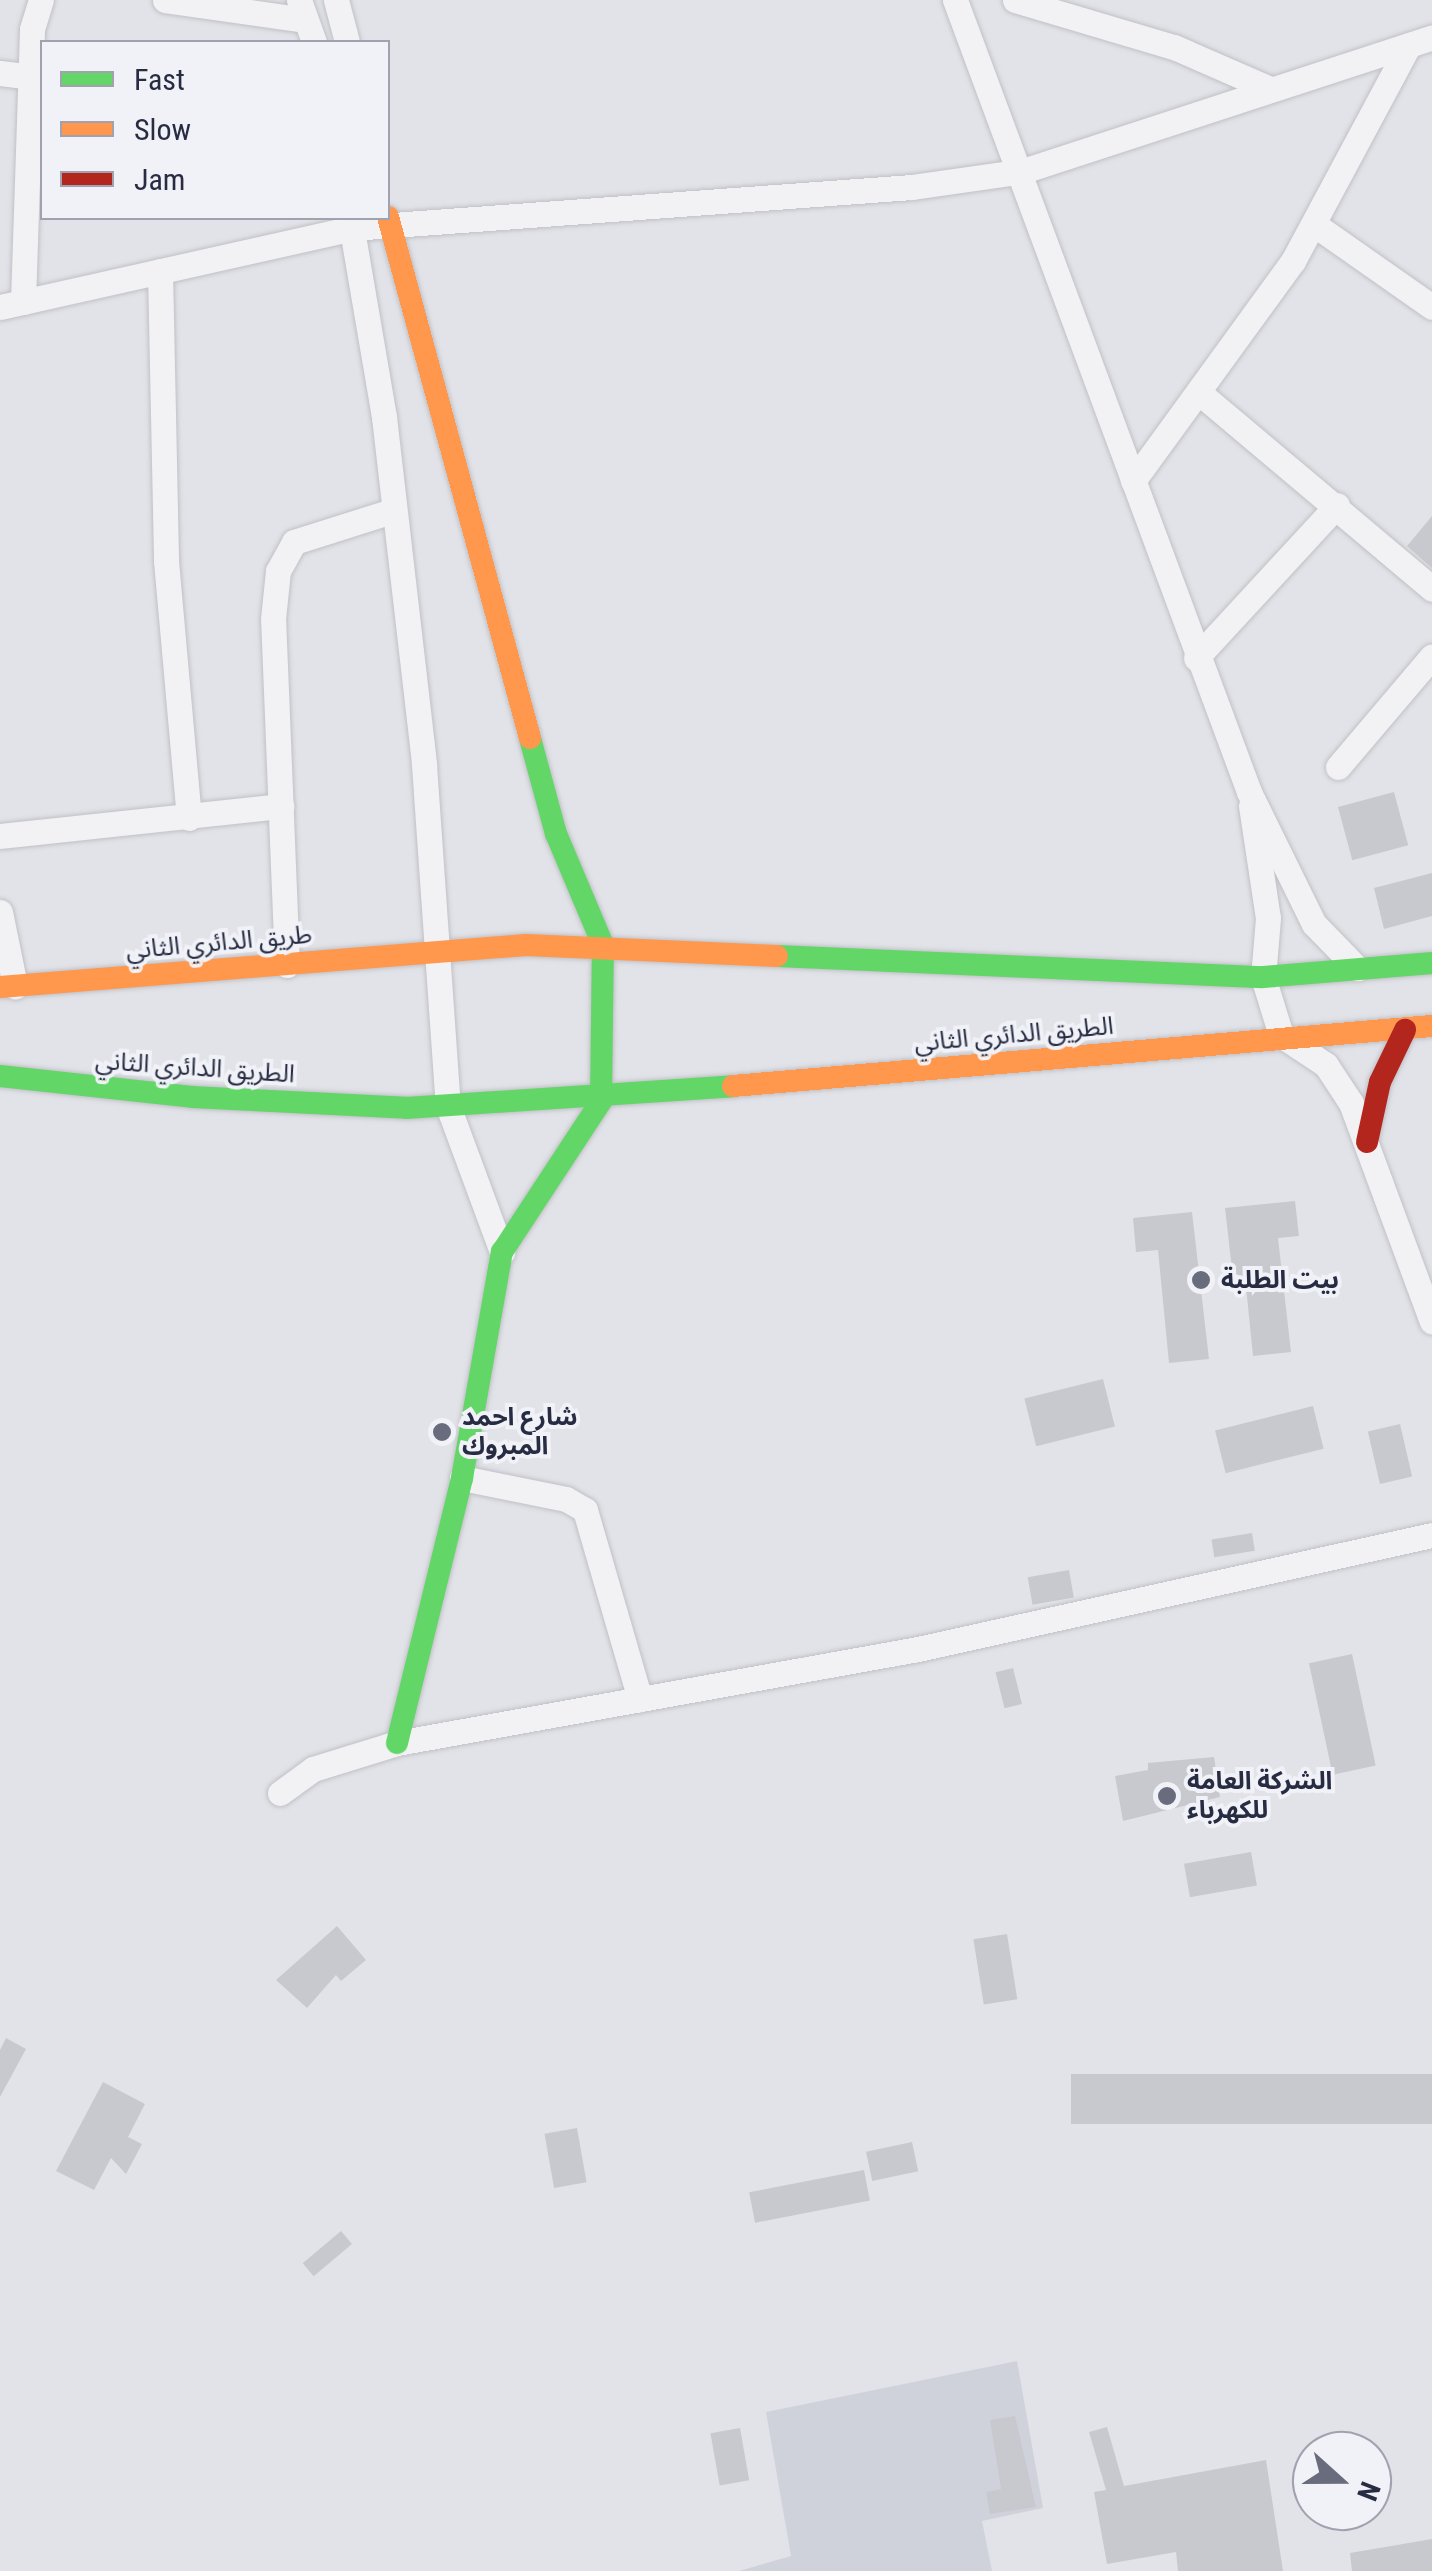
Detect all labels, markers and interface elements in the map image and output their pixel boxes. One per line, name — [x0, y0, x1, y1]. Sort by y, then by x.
legend — [40, 40, 390, 220]
text: Fast — [134, 62, 185, 97]
text: Slow — [134, 112, 191, 147]
text: Jam — [134, 162, 185, 197]
street label: طريق الدائري الثاني — [125, 920, 313, 966]
street label: الطريق الدائري الثاني — [913, 1011, 1115, 1059]
street label: الطريق الدائري الثاني — [94, 1046, 296, 1090]
place label: بيت الطلبة — [1221, 1265, 1339, 1295]
marker: بيت الطلبة — [1190, 1269, 1212, 1291]
place label: شارع احمد المبروك — [462, 1403, 578, 1462]
marker: شارع احمد المبروك — [431, 1421, 453, 1443]
place label: الشركة العامة للكهرباء — [1187, 1767, 1332, 1826]
marker: الشركة العامة للكهرباء — [1156, 1785, 1178, 1807]
north arrow — [1292, 2431, 1392, 2531]
text: N — [1350, 2477, 1387, 2505]

